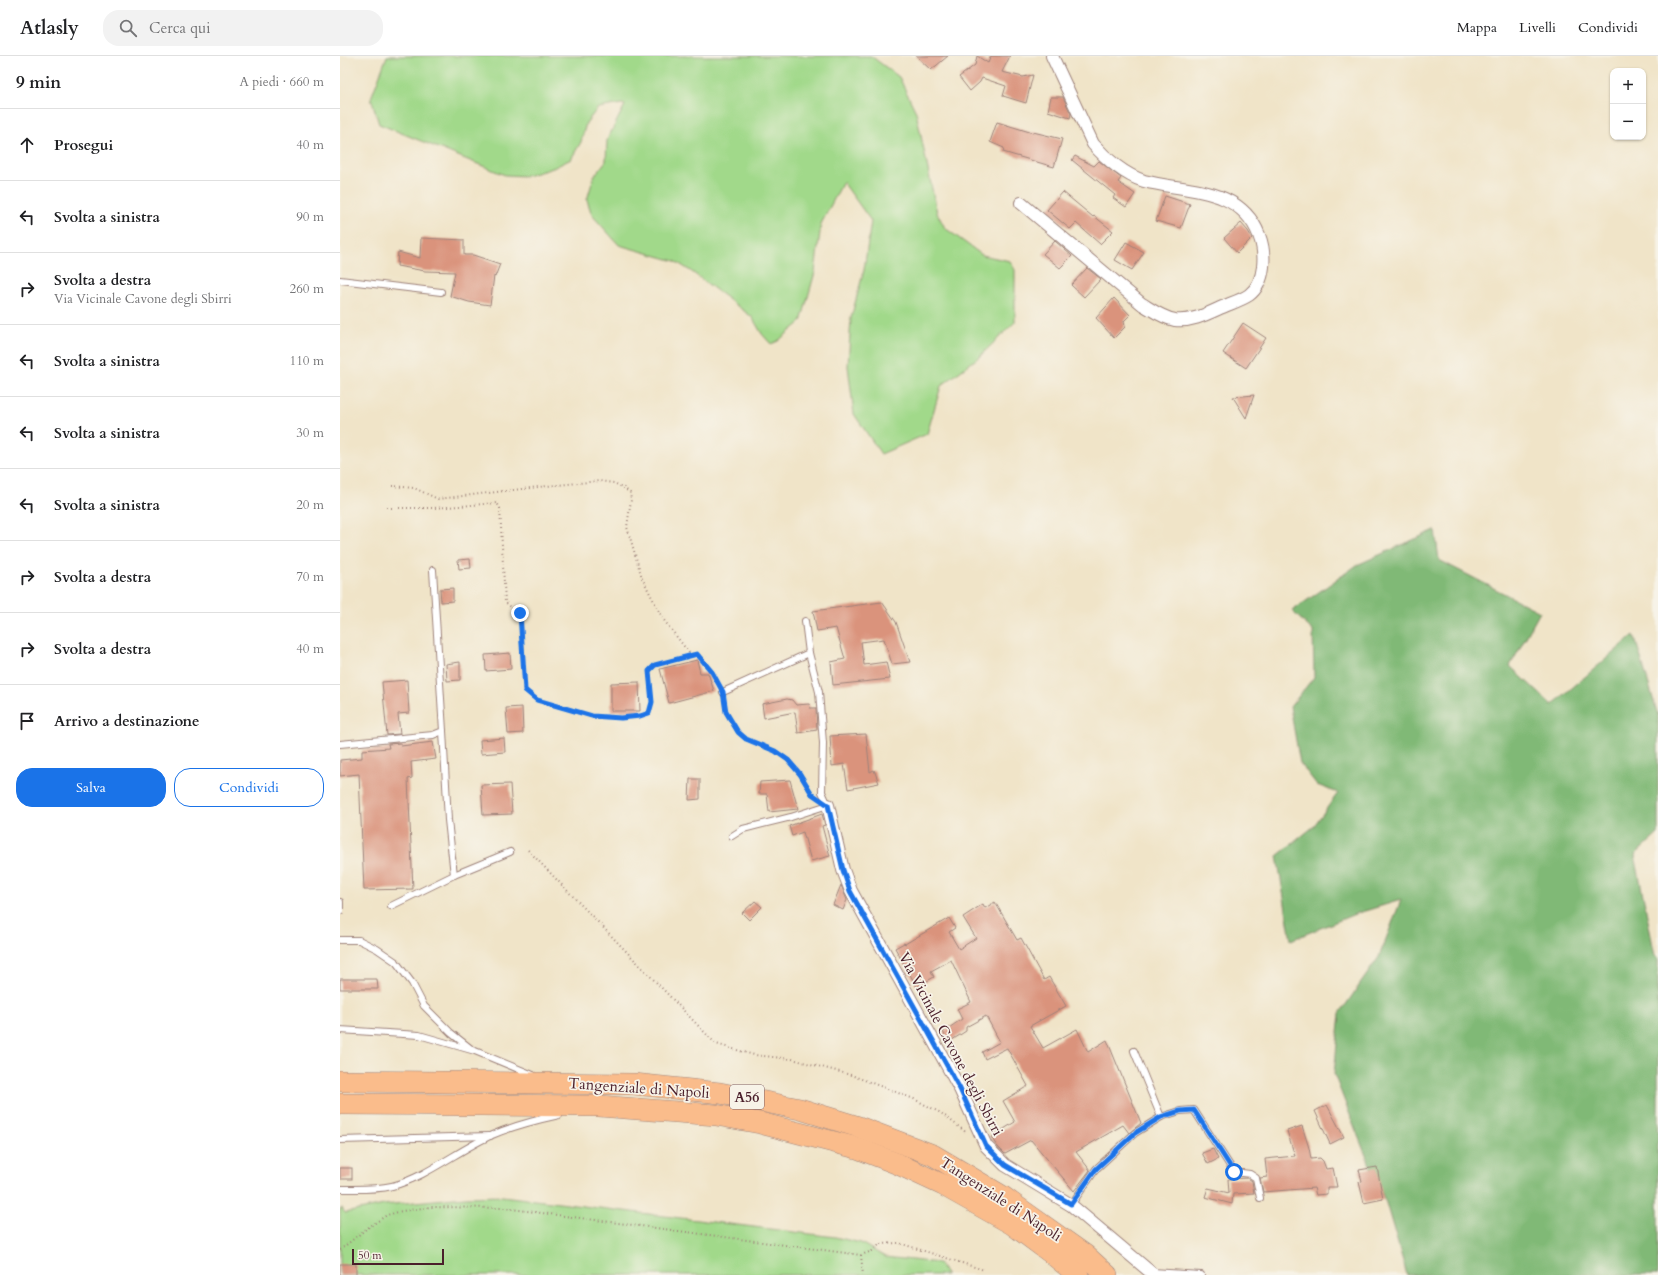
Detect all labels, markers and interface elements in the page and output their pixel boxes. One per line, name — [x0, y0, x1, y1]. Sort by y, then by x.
search box — [103, 10, 383, 46]
text: Atlasly — [20, 15, 79, 41]
icon: search — [117, 17, 139, 39]
text: Cerca qui — [149, 18, 211, 38]
text: Mappa — [1457, 18, 1497, 37]
text: Livelli — [1519, 18, 1556, 37]
text: Condividi — [1578, 18, 1638, 37]
map controls — [1610, 68, 1646, 140]
button: + — [1610, 68, 1646, 104]
text: 9 min — [16, 71, 61, 94]
text: A piedi · 660 m — [239, 73, 324, 91]
button: − — [1610, 104, 1646, 140]
icon: ahead — [16, 134, 38, 156]
text: Prosegui — [54, 135, 113, 155]
text: 40 m — [296, 136, 324, 154]
icon: left — [16, 206, 38, 228]
text: Svolta a sinistra — [54, 207, 160, 227]
text: 90 m — [296, 208, 324, 226]
text: Svolta a destra — [54, 270, 151, 290]
icon: right — [16, 278, 38, 300]
text: 260 m — [290, 280, 324, 298]
text: Via Vicinale Cavone degli Sbirri — [54, 290, 232, 308]
icon: left — [16, 350, 38, 372]
text: Svolta a sinistra — [54, 351, 160, 371]
text: 110 m — [290, 352, 324, 370]
icon: left — [16, 422, 38, 444]
text: Svolta a sinistra — [54, 423, 160, 443]
text: 30 m — [296, 424, 324, 442]
icon: left — [16, 494, 38, 516]
text: Svolta a sinistra — [54, 495, 160, 515]
text: 20 m — [296, 496, 324, 514]
icon: right — [16, 566, 38, 588]
text: Svolta a destra — [54, 567, 151, 587]
text: 70 m — [296, 568, 324, 586]
route end — [511, 604, 529, 622]
icon: right — [16, 638, 38, 660]
text: Svolta a destra — [54, 639, 151, 659]
text: 40 m — [296, 640, 324, 658]
icon: arrive — [16, 710, 38, 732]
text: Arrivo a destinazione — [54, 711, 200, 731]
button: Salva — [16, 768, 166, 807]
button: Condividi — [174, 768, 324, 807]
street label: Via Vicinale Cavone degli Sbirri — [894, 949, 1008, 1139]
street label: Tangenziale di Napoli — [568, 1073, 710, 1103]
road number: A56 — [730, 1085, 764, 1109]
street label: Tangenziale di Napoli — [936, 1152, 1066, 1246]
route start — [1225, 1163, 1243, 1181]
scale bar — [352, 1247, 444, 1266]
text: 50 m — [358, 1248, 382, 1263]

